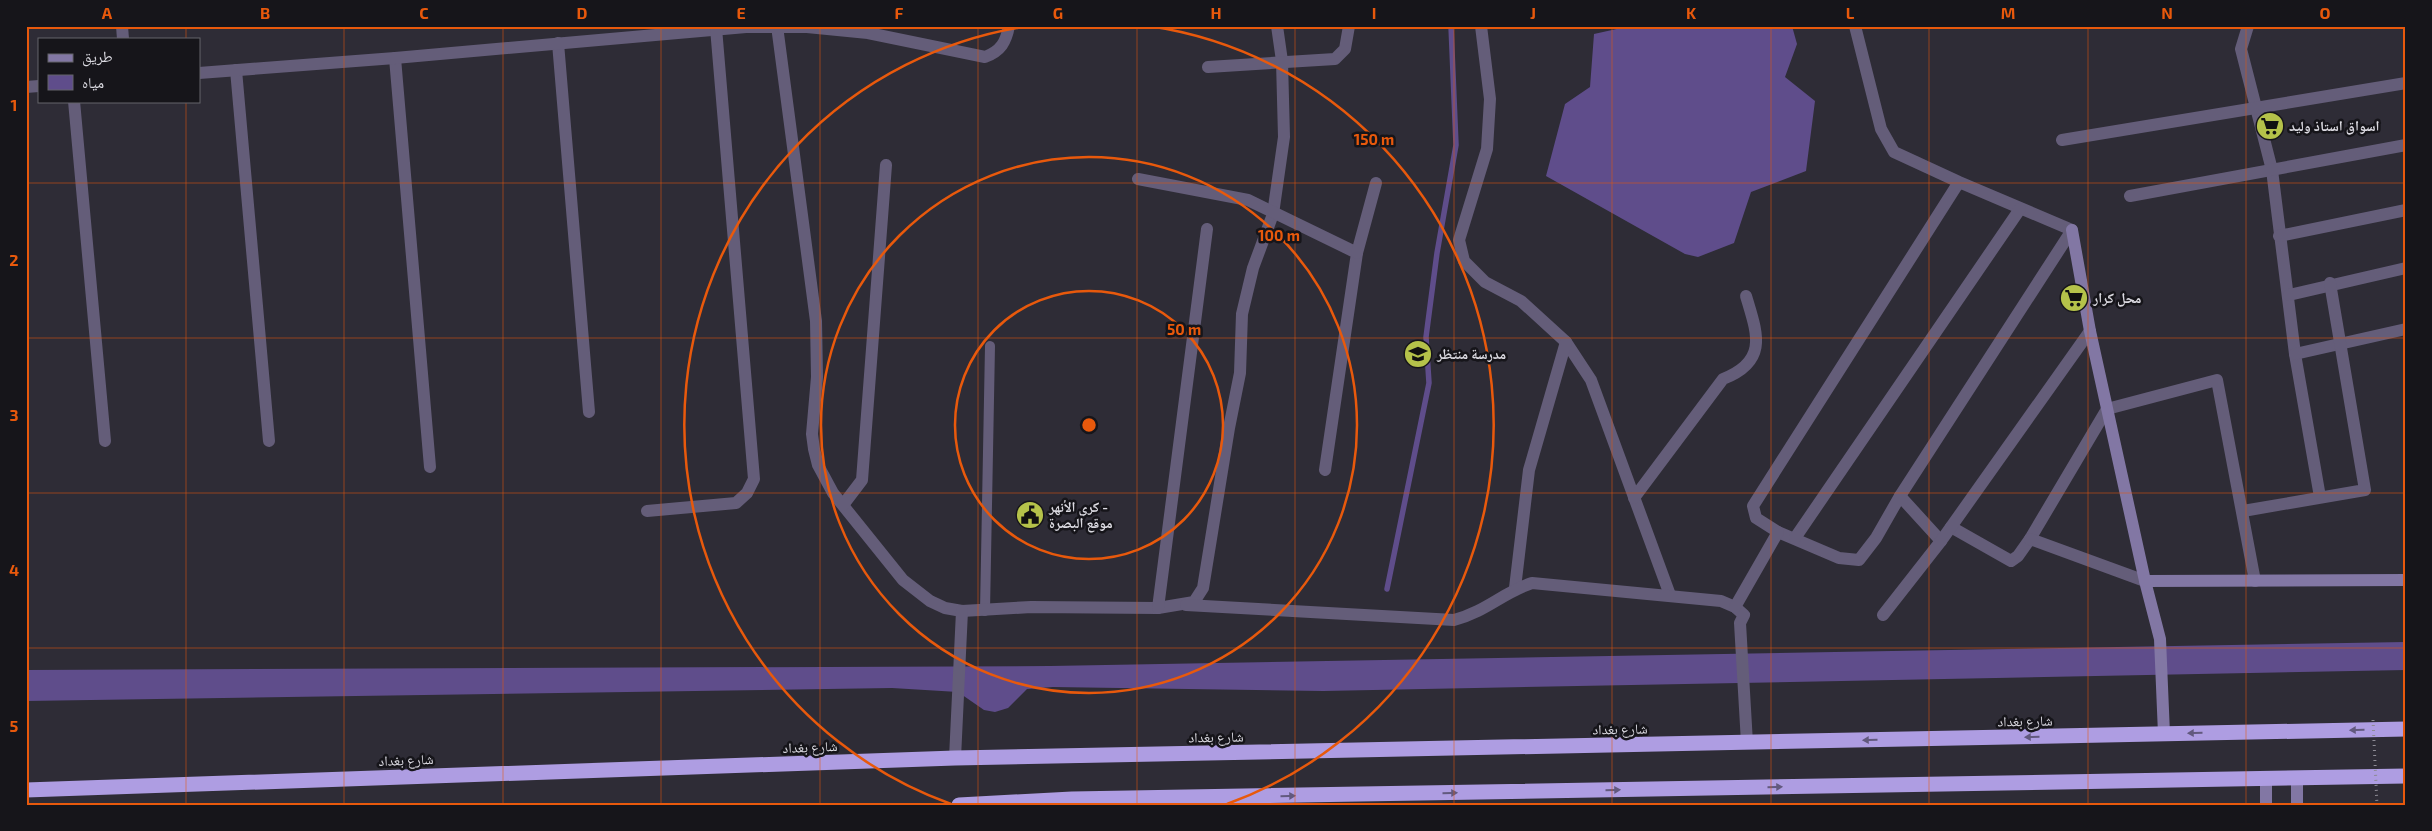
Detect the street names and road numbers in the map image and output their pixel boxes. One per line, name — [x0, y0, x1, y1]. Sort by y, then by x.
street label: شارع بغداد — [1997, 712, 2053, 731]
street label: شارع بغداد — [1592, 720, 1648, 739]
street label: شارع بغداد — [1188, 728, 1244, 747]
street label: شارع بغداد — [782, 737, 838, 758]
street label: شارع بغداد — [378, 750, 434, 771]

